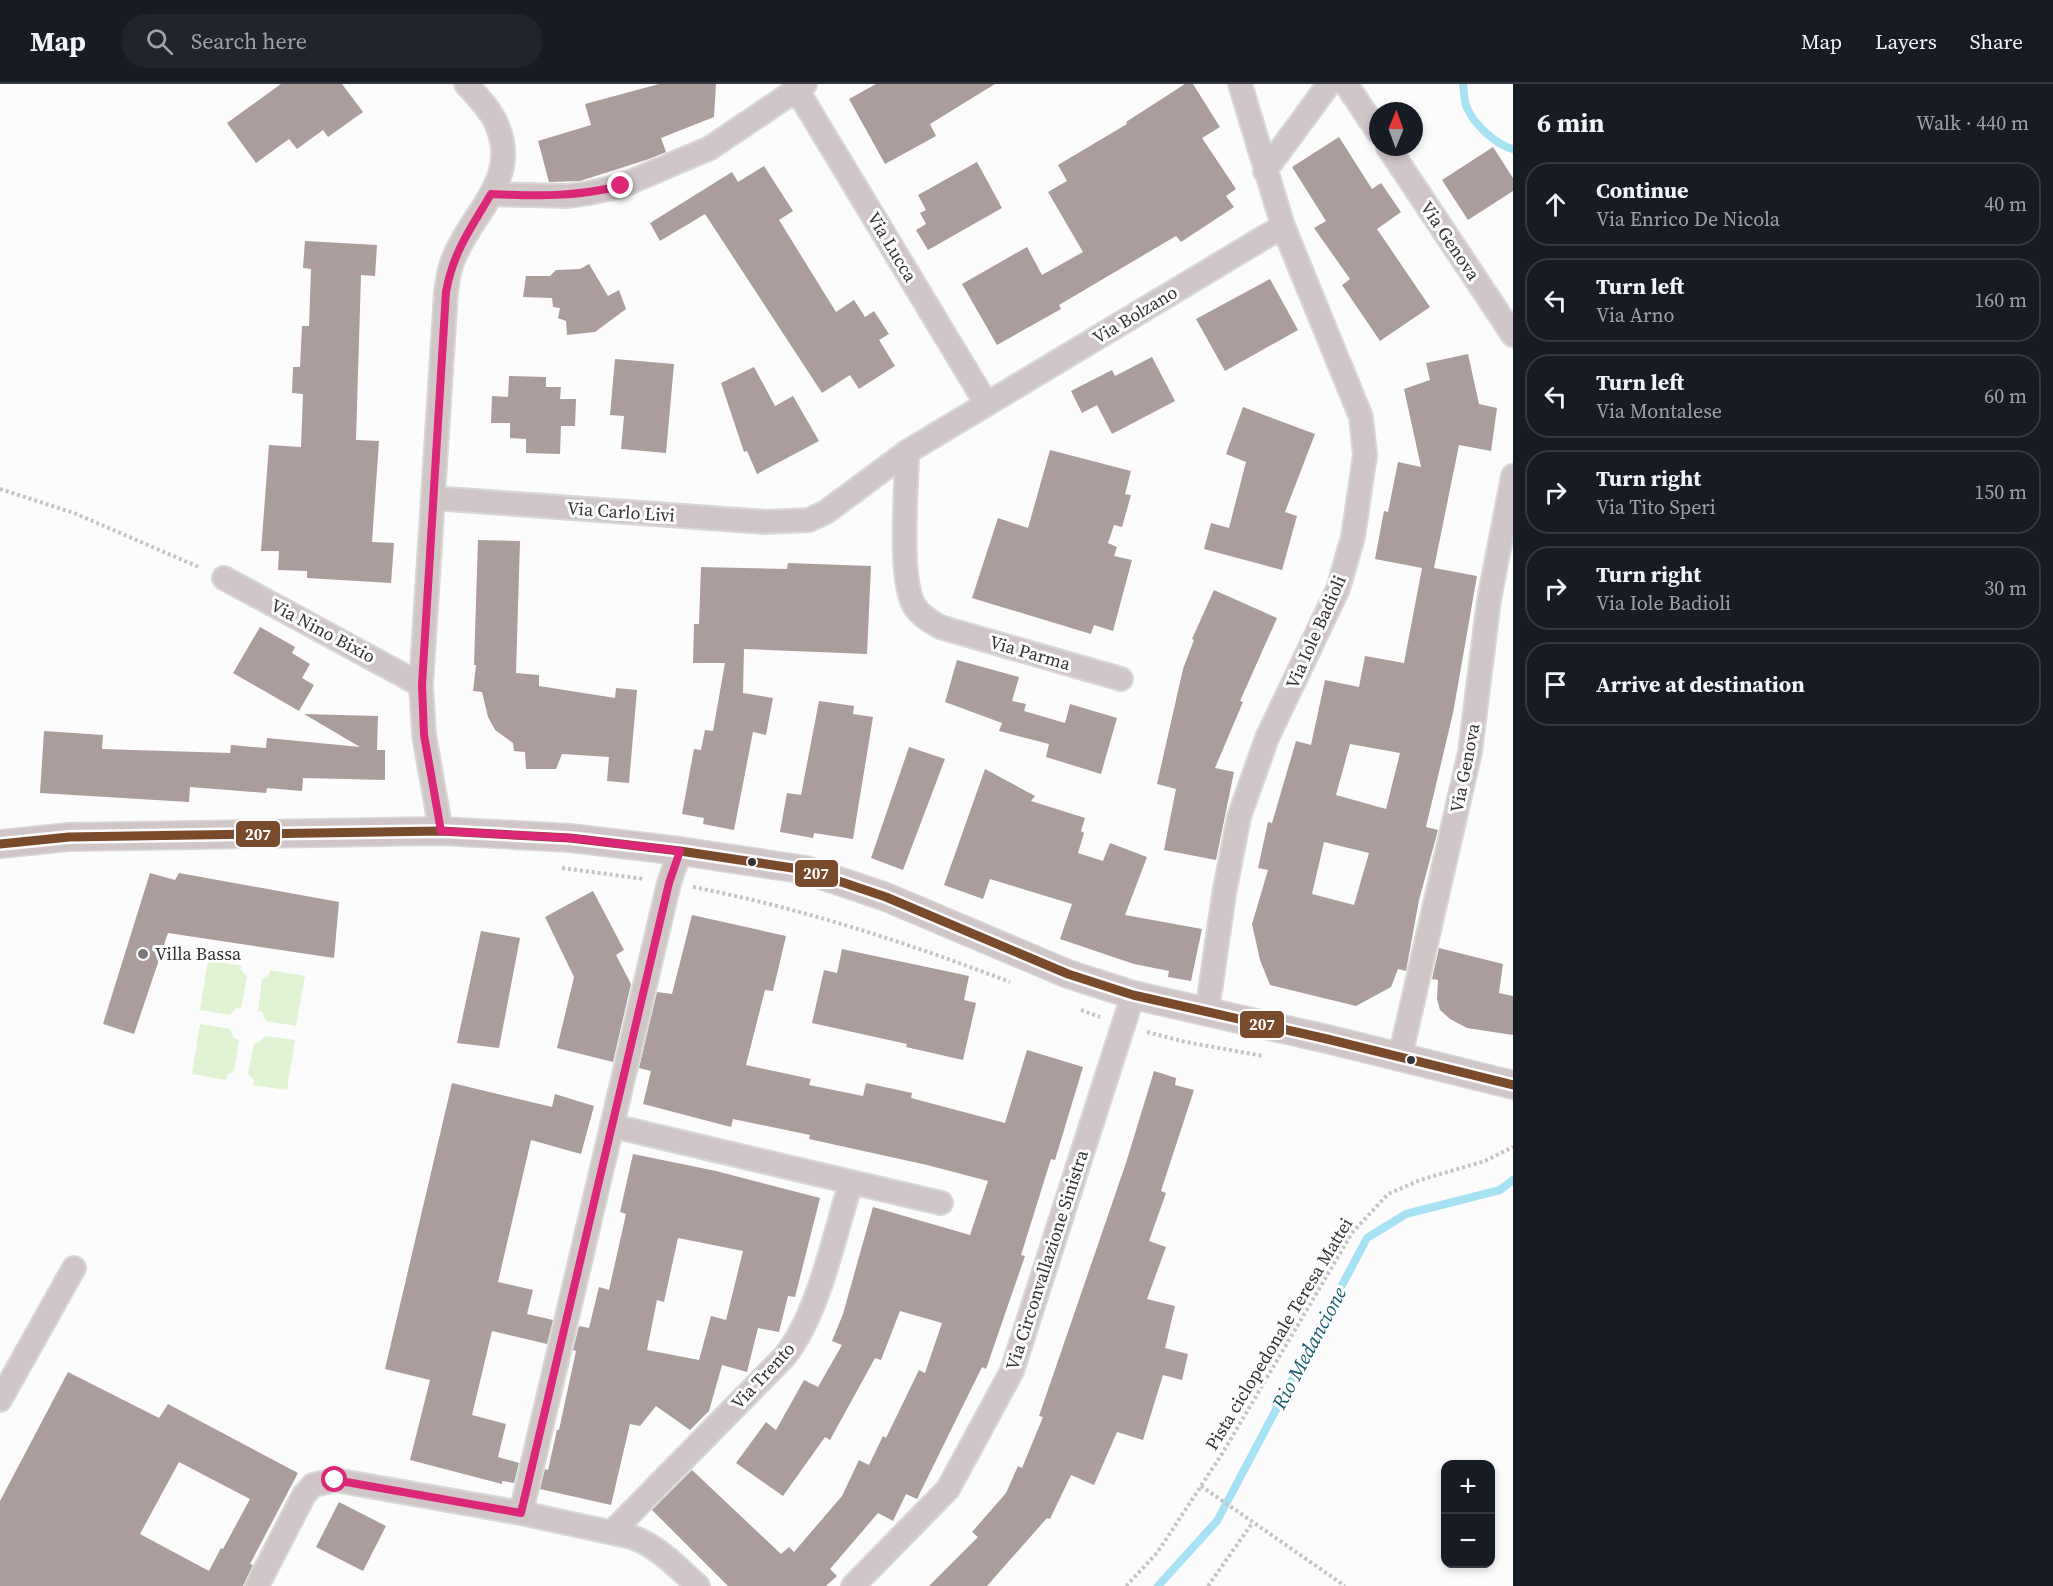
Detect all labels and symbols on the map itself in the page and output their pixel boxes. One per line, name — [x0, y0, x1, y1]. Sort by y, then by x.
north arrow — [1369, 102, 1423, 156]
route end — [607, 172, 633, 198]
street label: Via Genova — [1415, 196, 1487, 286]
street label: Via Lucca — [862, 207, 924, 287]
street label: Via Bolzano — [1088, 279, 1182, 350]
street label: Via Carlo Livi — [566, 495, 676, 528]
street label: Via Iole Badioli — [1279, 571, 1352, 692]
street label: Via Nino Bixio — [266, 592, 380, 669]
street label: Via Parma — [987, 629, 1074, 676]
street label: Via Genova — [1444, 720, 1486, 815]
line badge: 207 — [235, 820, 281, 848]
text: 207 — [245, 823, 271, 845]
unlabelled marker — [746, 856, 758, 868]
line badge: 207 — [794, 859, 839, 888]
text: 207 — [803, 862, 829, 884]
place label: Villa Bassa — [155, 941, 242, 966]
marker: Villa Bassa — [136, 947, 150, 961]
line badge: 207 — [1239, 1010, 1285, 1039]
text: 207 — [1249, 1013, 1275, 1035]
unlabelled marker — [1405, 1054, 1417, 1066]
street label: Via Circonvallazione Sinistra — [999, 1146, 1094, 1373]
street label: Pista ciclopedonale Teresa Mattei — [1199, 1213, 1358, 1455]
water label: Rio Medancione — [1265, 1282, 1353, 1415]
street label: Via Trento — [725, 1337, 800, 1415]
route start — [321, 1466, 347, 1492]

